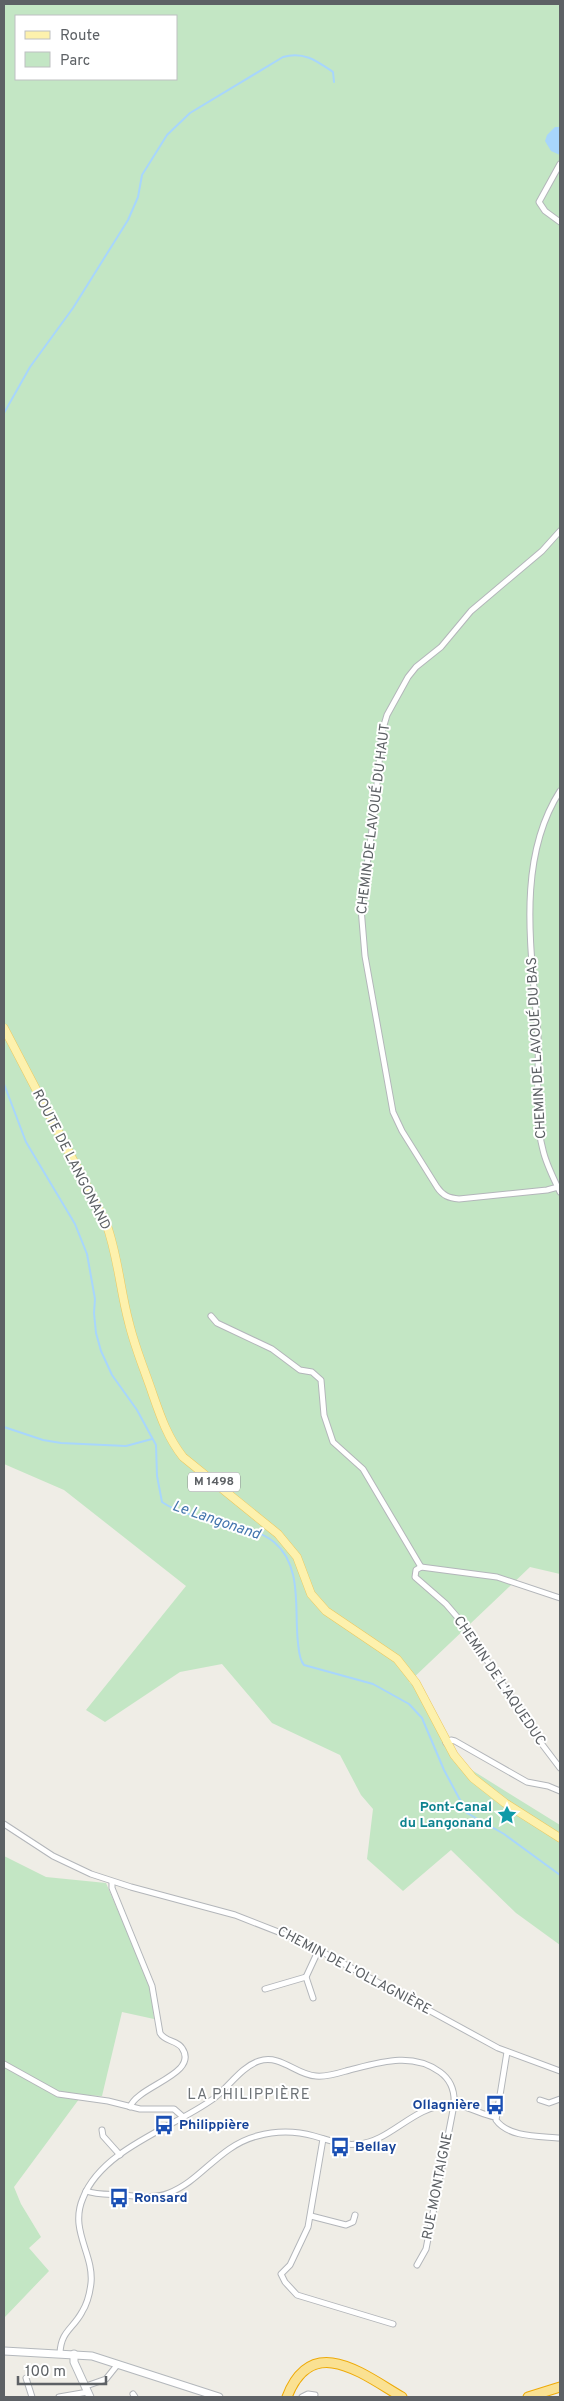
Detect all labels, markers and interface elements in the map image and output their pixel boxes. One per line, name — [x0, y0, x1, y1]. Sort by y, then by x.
legend — [15, 15, 178, 80]
text: Route — [60, 27, 100, 46]
text: Parc — [60, 52, 90, 71]
street label: CHEMIN DE LAVOUÉ DU HAUT — [353, 723, 394, 915]
street label: CHEMIN DE LAVOUÉ DU BAS — [523, 957, 550, 1139]
street label: ROUTE DE LANGONAND — [28, 1087, 114, 1233]
road number: M 1498 — [188, 1472, 240, 1491]
water label: Le Langonand — [170, 1497, 263, 1545]
street label: CHEMIN DE L'AQUEDUC — [449, 1613, 549, 1749]
place label: Pont-Canal du Langonand — [400, 1799, 492, 1832]
place icon: Pont-Canal du Langonand — [496, 1804, 518, 1826]
street label: CHEMIN DE L'OLLAGNIÈRE — [274, 1922, 434, 2019]
district label: LA PHILIPPIÈRE — [187, 2085, 311, 2105]
bus stop icon: Ollagnière — [484, 2094, 506, 2116]
place label: Ollagnière — [412, 2097, 480, 2114]
bus stop icon: Philippière — [153, 2114, 175, 2136]
place label: Philippière — [179, 2117, 250, 2134]
street label: RUE MONTAIGNE — [419, 2131, 457, 2241]
bus stop icon: Bellay — [329, 2136, 351, 2158]
place label: Bellay — [355, 2139, 396, 2156]
bus stop icon: Ronsard — [108, 2187, 130, 2209]
place label: Ronsard — [134, 2190, 188, 2207]
scale bar — [18, 2354, 105, 2386]
text: 100 m — [25, 2363, 66, 2382]

